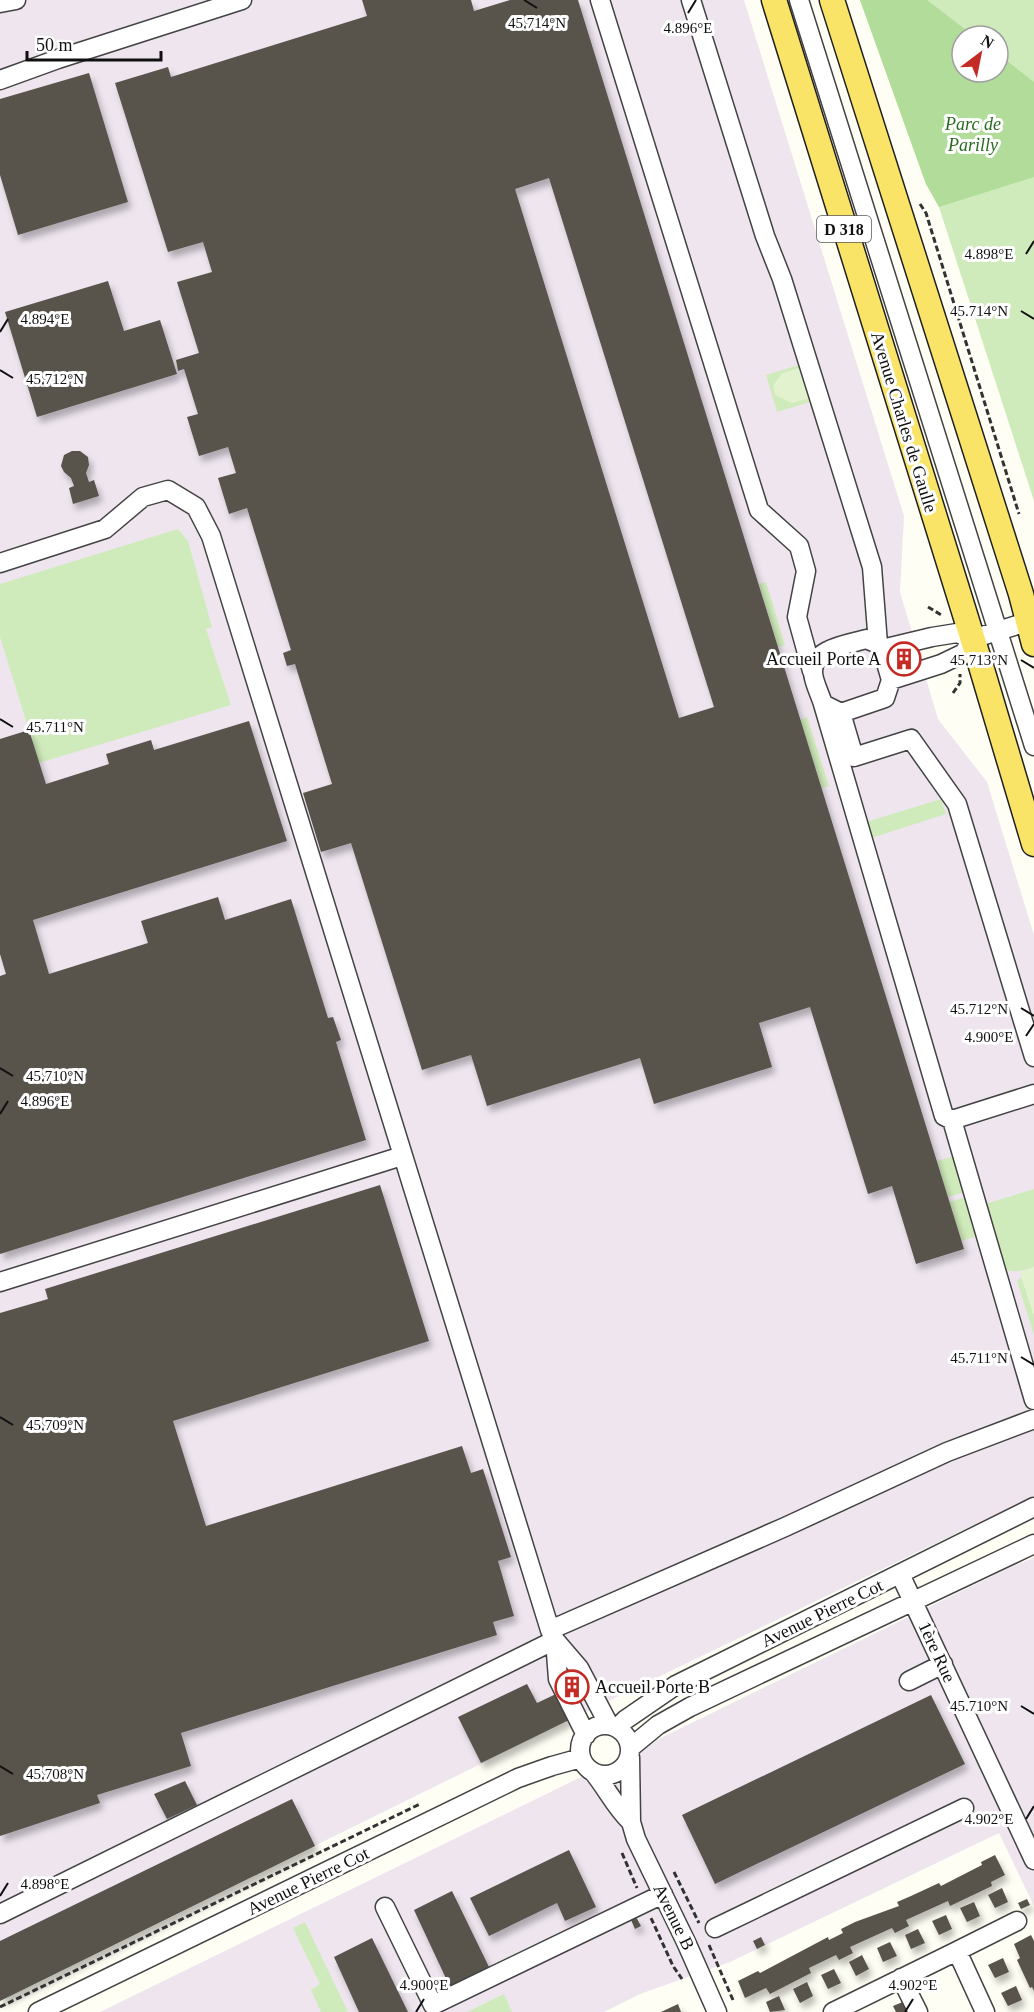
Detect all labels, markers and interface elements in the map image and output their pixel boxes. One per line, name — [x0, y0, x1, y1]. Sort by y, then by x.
text: 45.714°N — [508, 15, 566, 31]
text: 4.896°E — [664, 20, 712, 36]
scale bar — [27, 24, 160, 62]
north arrow — [950, 24, 1010, 84]
text: N — [978, 31, 997, 52]
text: 50 m — [36, 35, 73, 55]
park label: Parc de Parilly — [944, 114, 1001, 155]
road number: D 318 — [817, 216, 871, 242]
text: 4.898°E — [965, 246, 1013, 262]
text: 45.714°N — [950, 303, 1008, 319]
text: 4.894°E — [21, 311, 69, 327]
street label: Avenue Charles de Gaulle — [867, 329, 941, 515]
text: 45.712°N — [26, 371, 84, 387]
building icon: Accueil Porte A — [886, 641, 922, 677]
place label: Accueil Porte A — [766, 649, 881, 669]
text: 45.713°N — [950, 652, 1008, 668]
text: 45.711°N — [26, 719, 84, 735]
text: 45.712°N — [950, 1001, 1008, 1017]
text: 4.900°E — [965, 1029, 1013, 1045]
text: 45.710°N — [26, 1068, 84, 1084]
text: 4.896°E — [21, 1093, 69, 1109]
text: 45.711°N — [950, 1350, 1008, 1366]
text: 45.709°N — [26, 1417, 84, 1433]
street label: Avenue Pierre Cot — [758, 1575, 886, 1651]
street label: 1ère Rue — [914, 1619, 960, 1685]
building icon: Accueil Porte B — [554, 1669, 590, 1705]
place label: Accueil Porte B — [595, 1677, 710, 1697]
text: 45.710°N — [950, 1698, 1008, 1714]
text: 45.708°N — [26, 1766, 84, 1782]
text: 4.902°E — [965, 1811, 1013, 1827]
street label: Avenue Pierre Cot — [244, 1843, 372, 1919]
text: 4.898°E — [21, 1876, 69, 1892]
street label: Avenue B — [649, 1881, 699, 1953]
text: 4.900°E — [400, 1977, 448, 1993]
text: 4.902°E — [889, 1977, 937, 1993]

